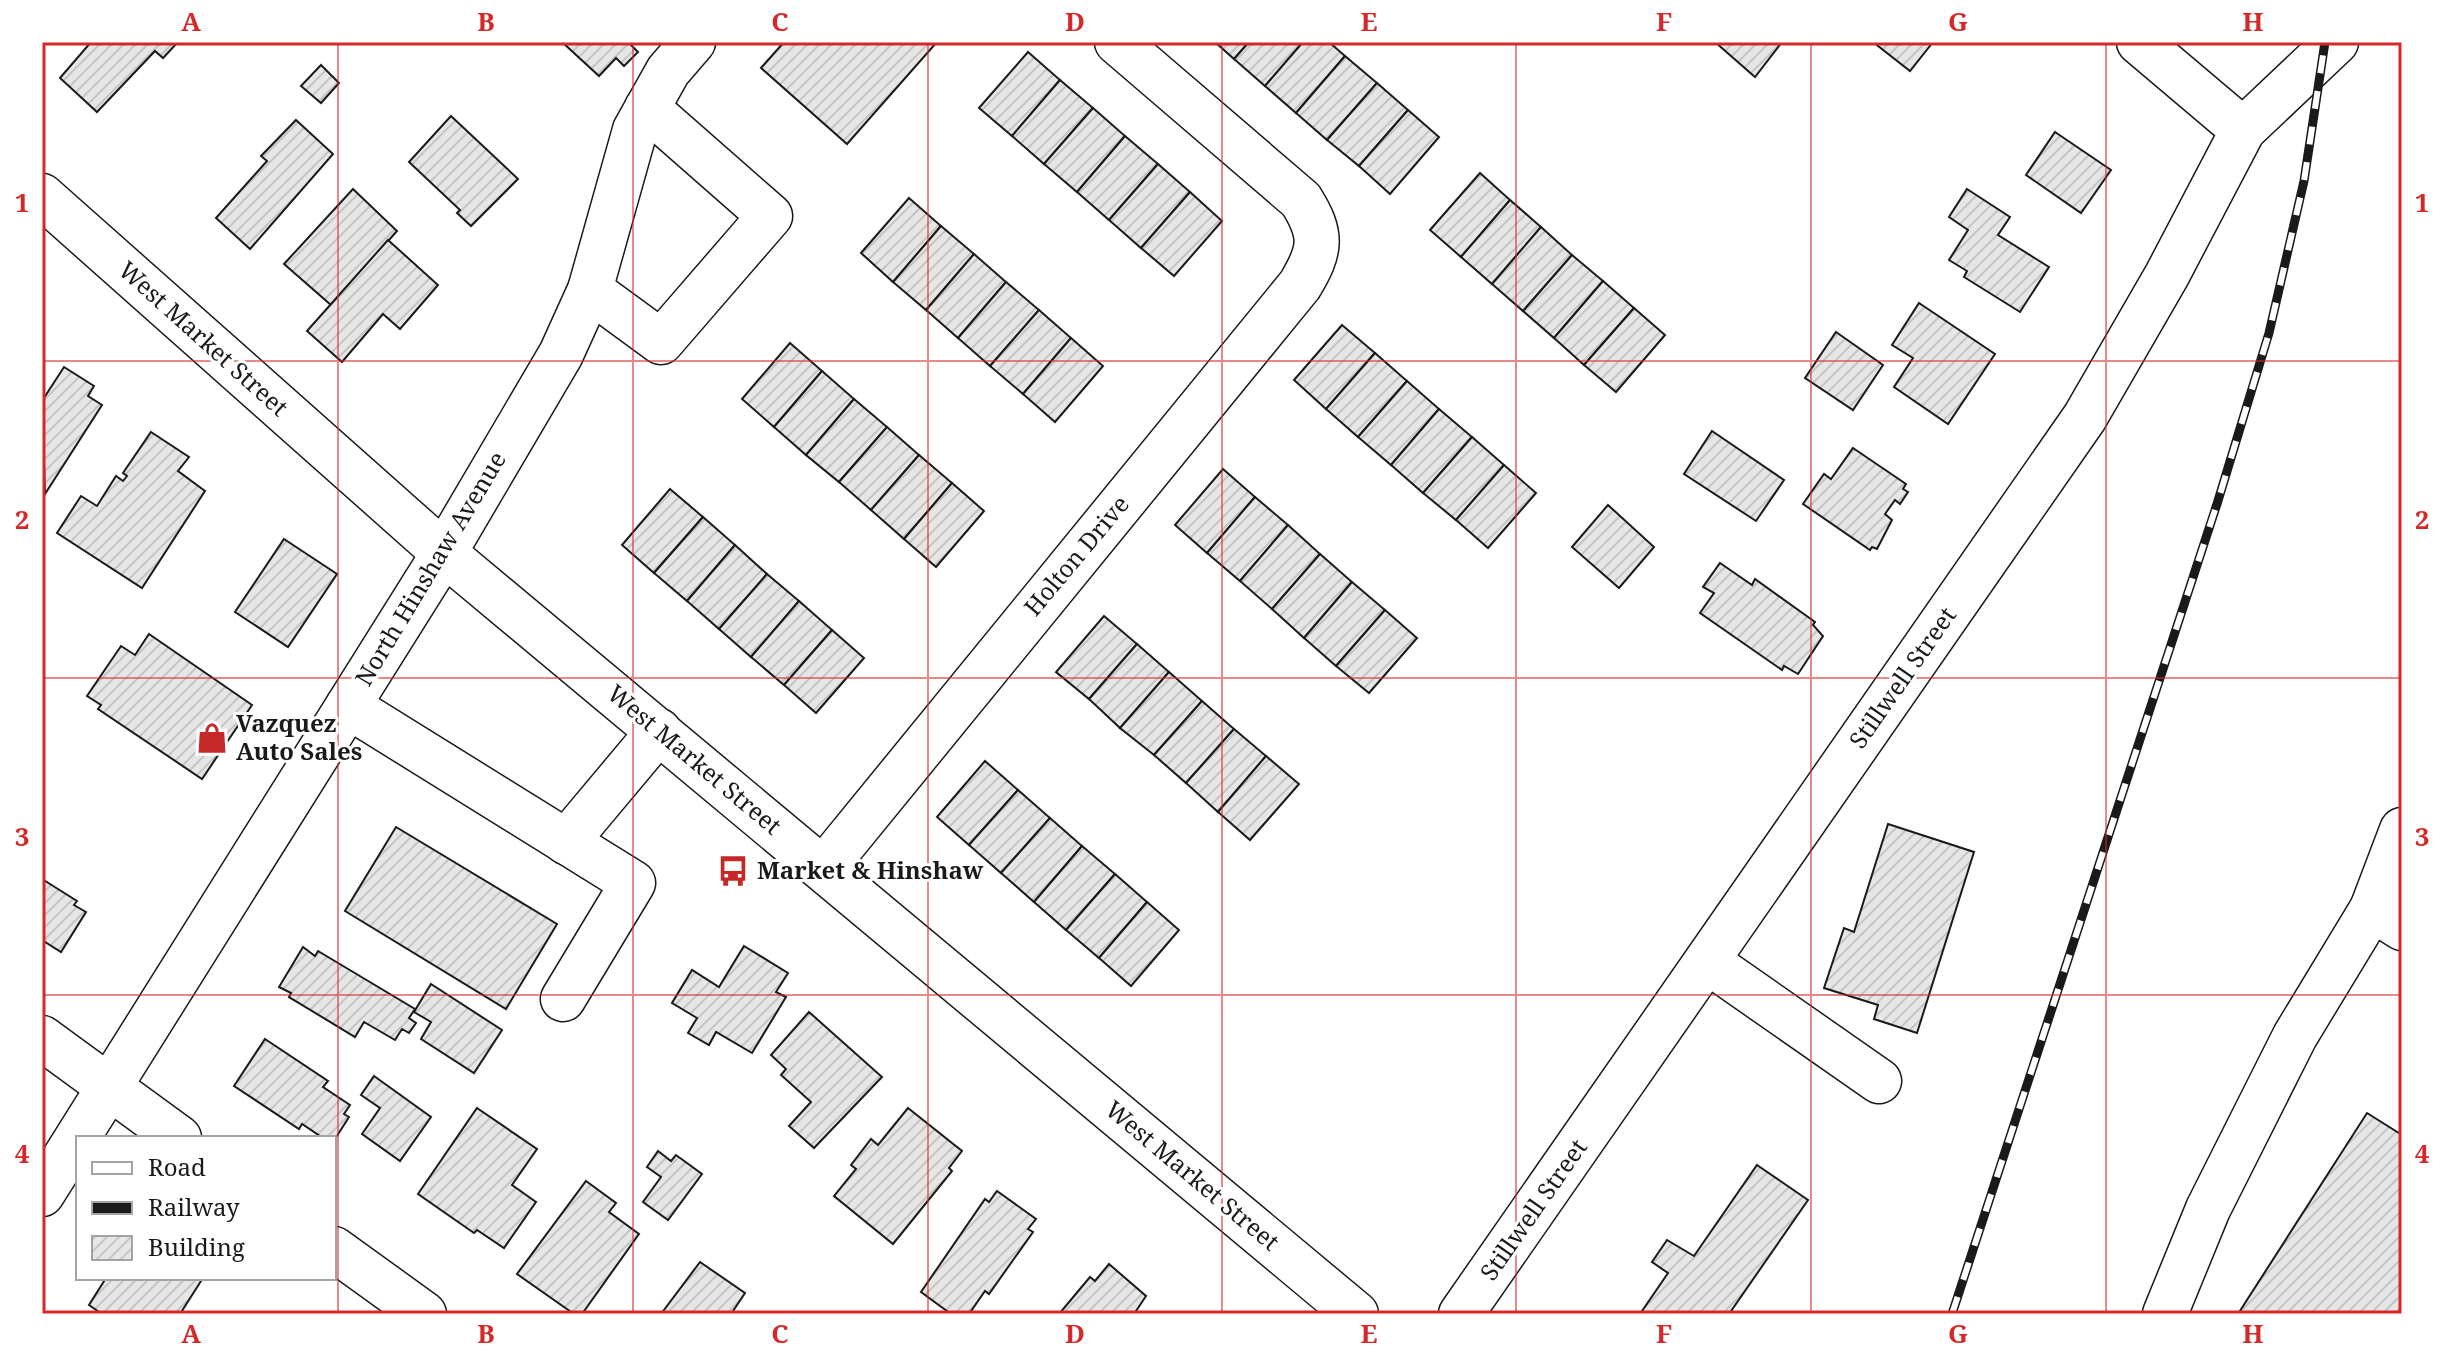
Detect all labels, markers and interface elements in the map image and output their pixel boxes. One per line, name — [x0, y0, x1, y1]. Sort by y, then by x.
text: A — [181, 3, 201, 39]
text: B — [477, 3, 495, 39]
text: C — [771, 3, 789, 39]
text: D — [1065, 3, 1085, 39]
text: E — [1361, 3, 1378, 39]
text: F — [1656, 3, 1672, 39]
text: G — [1948, 3, 1968, 39]
text: H — [2242, 3, 2264, 39]
text: 1 — [15, 184, 29, 220]
text: 1 — [2415, 184, 2429, 220]
street label: West Market Street — [112, 253, 296, 423]
street label: North Hinshaw Avenue — [347, 445, 513, 692]
street label: Holton Drive — [1016, 488, 1136, 622]
text: 2 — [15, 501, 29, 537]
text: 2 — [2415, 501, 2429, 537]
street label: Stillwell Street — [1841, 600, 1963, 754]
street label: West Market Street — [601, 676, 789, 841]
place label: Vazquez Auto Sales — [236, 706, 362, 767]
shop icon: Vazquez Auto Sales — [195, 721, 229, 755]
text: 3 — [15, 818, 29, 854]
text: 3 — [2415, 818, 2429, 854]
place label: Market & Hinshaw — [757, 853, 984, 886]
bus stop icon: Market & Hinshaw — [716, 854, 750, 888]
street label: West Market Street — [1099, 1092, 1287, 1257]
street label: Stillwell Street — [1472, 1132, 1594, 1286]
text: 4 — [15, 1135, 30, 1171]
text: 4 — [2415, 1135, 2430, 1171]
legend — [76, 1136, 336, 1280]
text: Road — [148, 1150, 206, 1183]
text: Railway — [148, 1190, 240, 1223]
text: Building — [148, 1230, 245, 1263]
text: A — [181, 1315, 201, 1351]
text: B — [477, 1315, 495, 1351]
text: C — [771, 1315, 789, 1351]
text: D — [1065, 1315, 1085, 1351]
text: E — [1361, 1315, 1378, 1351]
text: F — [1656, 1315, 1672, 1351]
text: G — [1948, 1315, 1968, 1351]
text: H — [2242, 1315, 2264, 1351]

